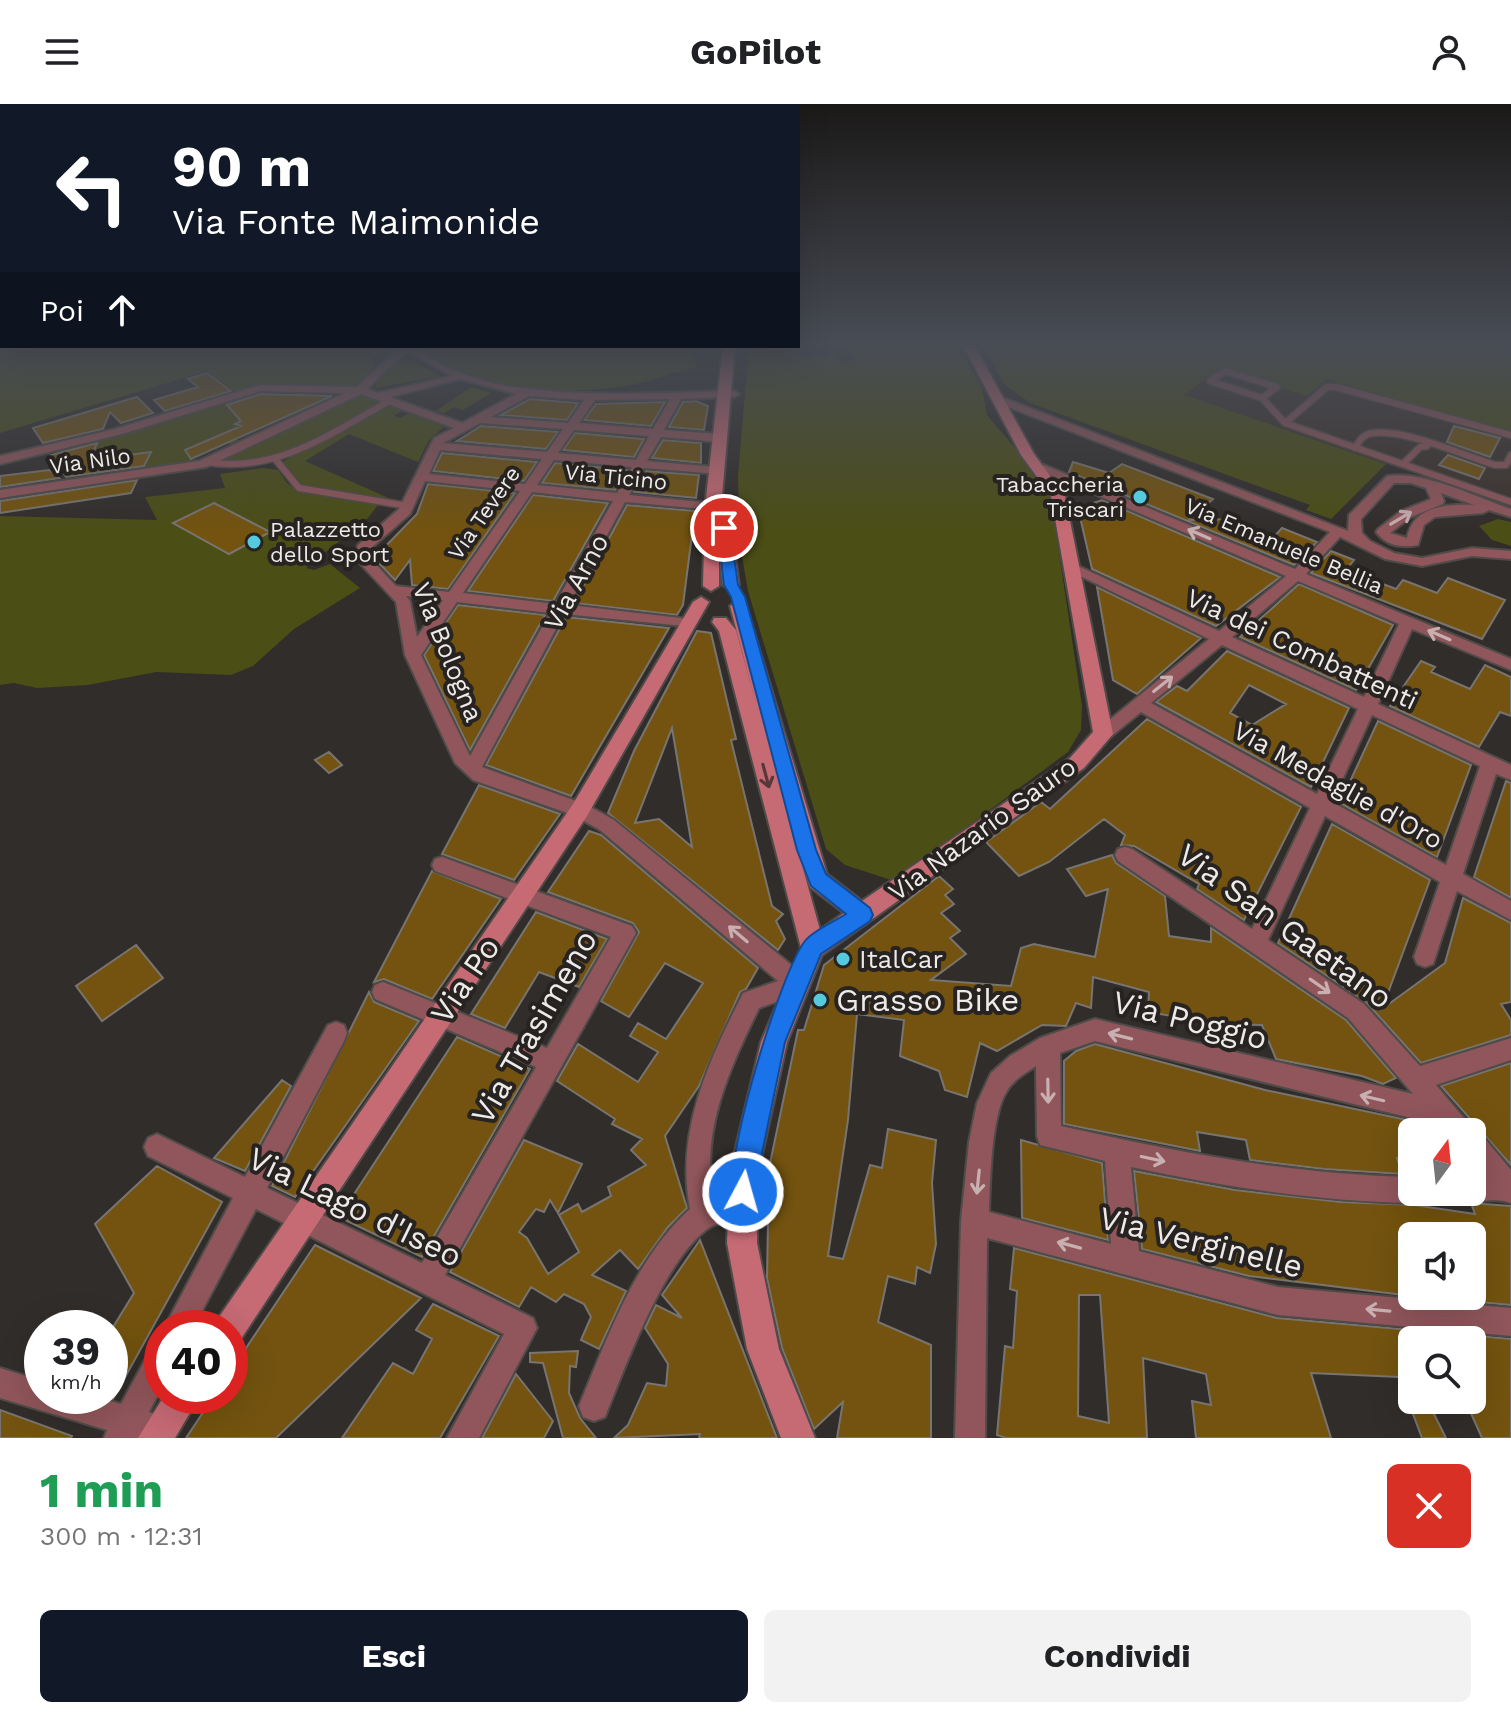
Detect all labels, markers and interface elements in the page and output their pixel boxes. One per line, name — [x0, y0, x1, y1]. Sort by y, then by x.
icon: menu — [40, 30, 84, 74]
icon: person — [1427, 30, 1471, 74]
text: GoPilot — [690, 31, 821, 73]
text: 90 m — [172, 134, 311, 200]
icon: left — [40, 136, 144, 240]
text: Via Fonte Maimonide — [172, 201, 540, 243]
icon: ahead — [100, 288, 144, 332]
text: Poi — [40, 293, 84, 328]
street label: Via Nilo — [48, 443, 132, 479]
street label: Via Ticino — [564, 459, 668, 495]
street label: Via Tevere — [443, 462, 525, 564]
place label: Tabaccheria Triscari — [996, 472, 1124, 522]
marker: Tabaccheria Triscari — [1131, 488, 1149, 506]
street label: Via Emanuele Bellia — [1181, 493, 1387, 599]
pin — [690, 494, 758, 562]
icon: arrive — [702, 506, 746, 550]
one-way arrow — [1390, 510, 1412, 526]
place label: Palazzetto dello Sport — [270, 517, 389, 567]
one-way arrow — [1187, 526, 1212, 541]
street label: Via Arno — [537, 529, 615, 635]
marker: Palazzetto dello Sport — [245, 533, 263, 551]
street label: Via Bologna — [406, 578, 490, 726]
street label: Via dei Combattenti — [1182, 582, 1422, 716]
one-way arrow — [1427, 626, 1452, 641]
one-way arrow — [1152, 676, 1173, 693]
street label: Via Medaglie d'Oro — [1228, 715, 1448, 855]
street label: Via Nazario Sauro — [883, 751, 1081, 907]
one-way arrow — [760, 763, 775, 789]
street label: Via San Gaetano — [1170, 835, 1400, 1017]
street label: Via Trasimeno — [463, 923, 605, 1131]
one-way arrow — [729, 925, 749, 943]
street label: Via Po — [422, 930, 508, 1030]
place label: ItalCar — [859, 944, 943, 974]
marker: ItalCar — [834, 950, 852, 968]
one-way arrow — [1308, 978, 1330, 994]
place label: Grasso Bike — [836, 981, 1019, 1019]
street label: Via Poggio — [1109, 982, 1271, 1058]
marker: Grasso Bike — [811, 991, 829, 1009]
one-way arrow — [1108, 1028, 1133, 1043]
one-way arrow — [1041, 1077, 1056, 1104]
one-way arrow — [1360, 1090, 1386, 1105]
north arrow — [1398, 1118, 1486, 1206]
map controls — [1398, 1118, 1486, 1414]
street label: Via Lago d'Iseo — [242, 1139, 468, 1275]
position arrow — [701, 1150, 785, 1234]
one-way arrow — [1139, 1152, 1165, 1167]
one-way arrow — [971, 1168, 986, 1195]
street label: Via Verginelle — [1095, 1198, 1307, 1286]
button: sound — [1398, 1222, 1486, 1310]
one-way arrow — [1057, 1237, 1083, 1252]
one-way arrow — [1365, 1302, 1391, 1317]
speed limit sign: 40 — [144, 1310, 248, 1414]
button: search — [1398, 1326, 1486, 1414]
text: 39 — [52, 1328, 100, 1375]
text: km/h — [50, 1370, 102, 1394]
text: 1 min — [40, 1462, 163, 1519]
button: close — [1387, 1464, 1471, 1548]
text: 300 m · 12:31 — [40, 1521, 203, 1551]
button: Esci — [40, 1610, 748, 1702]
button: Condividi — [764, 1610, 1471, 1702]

